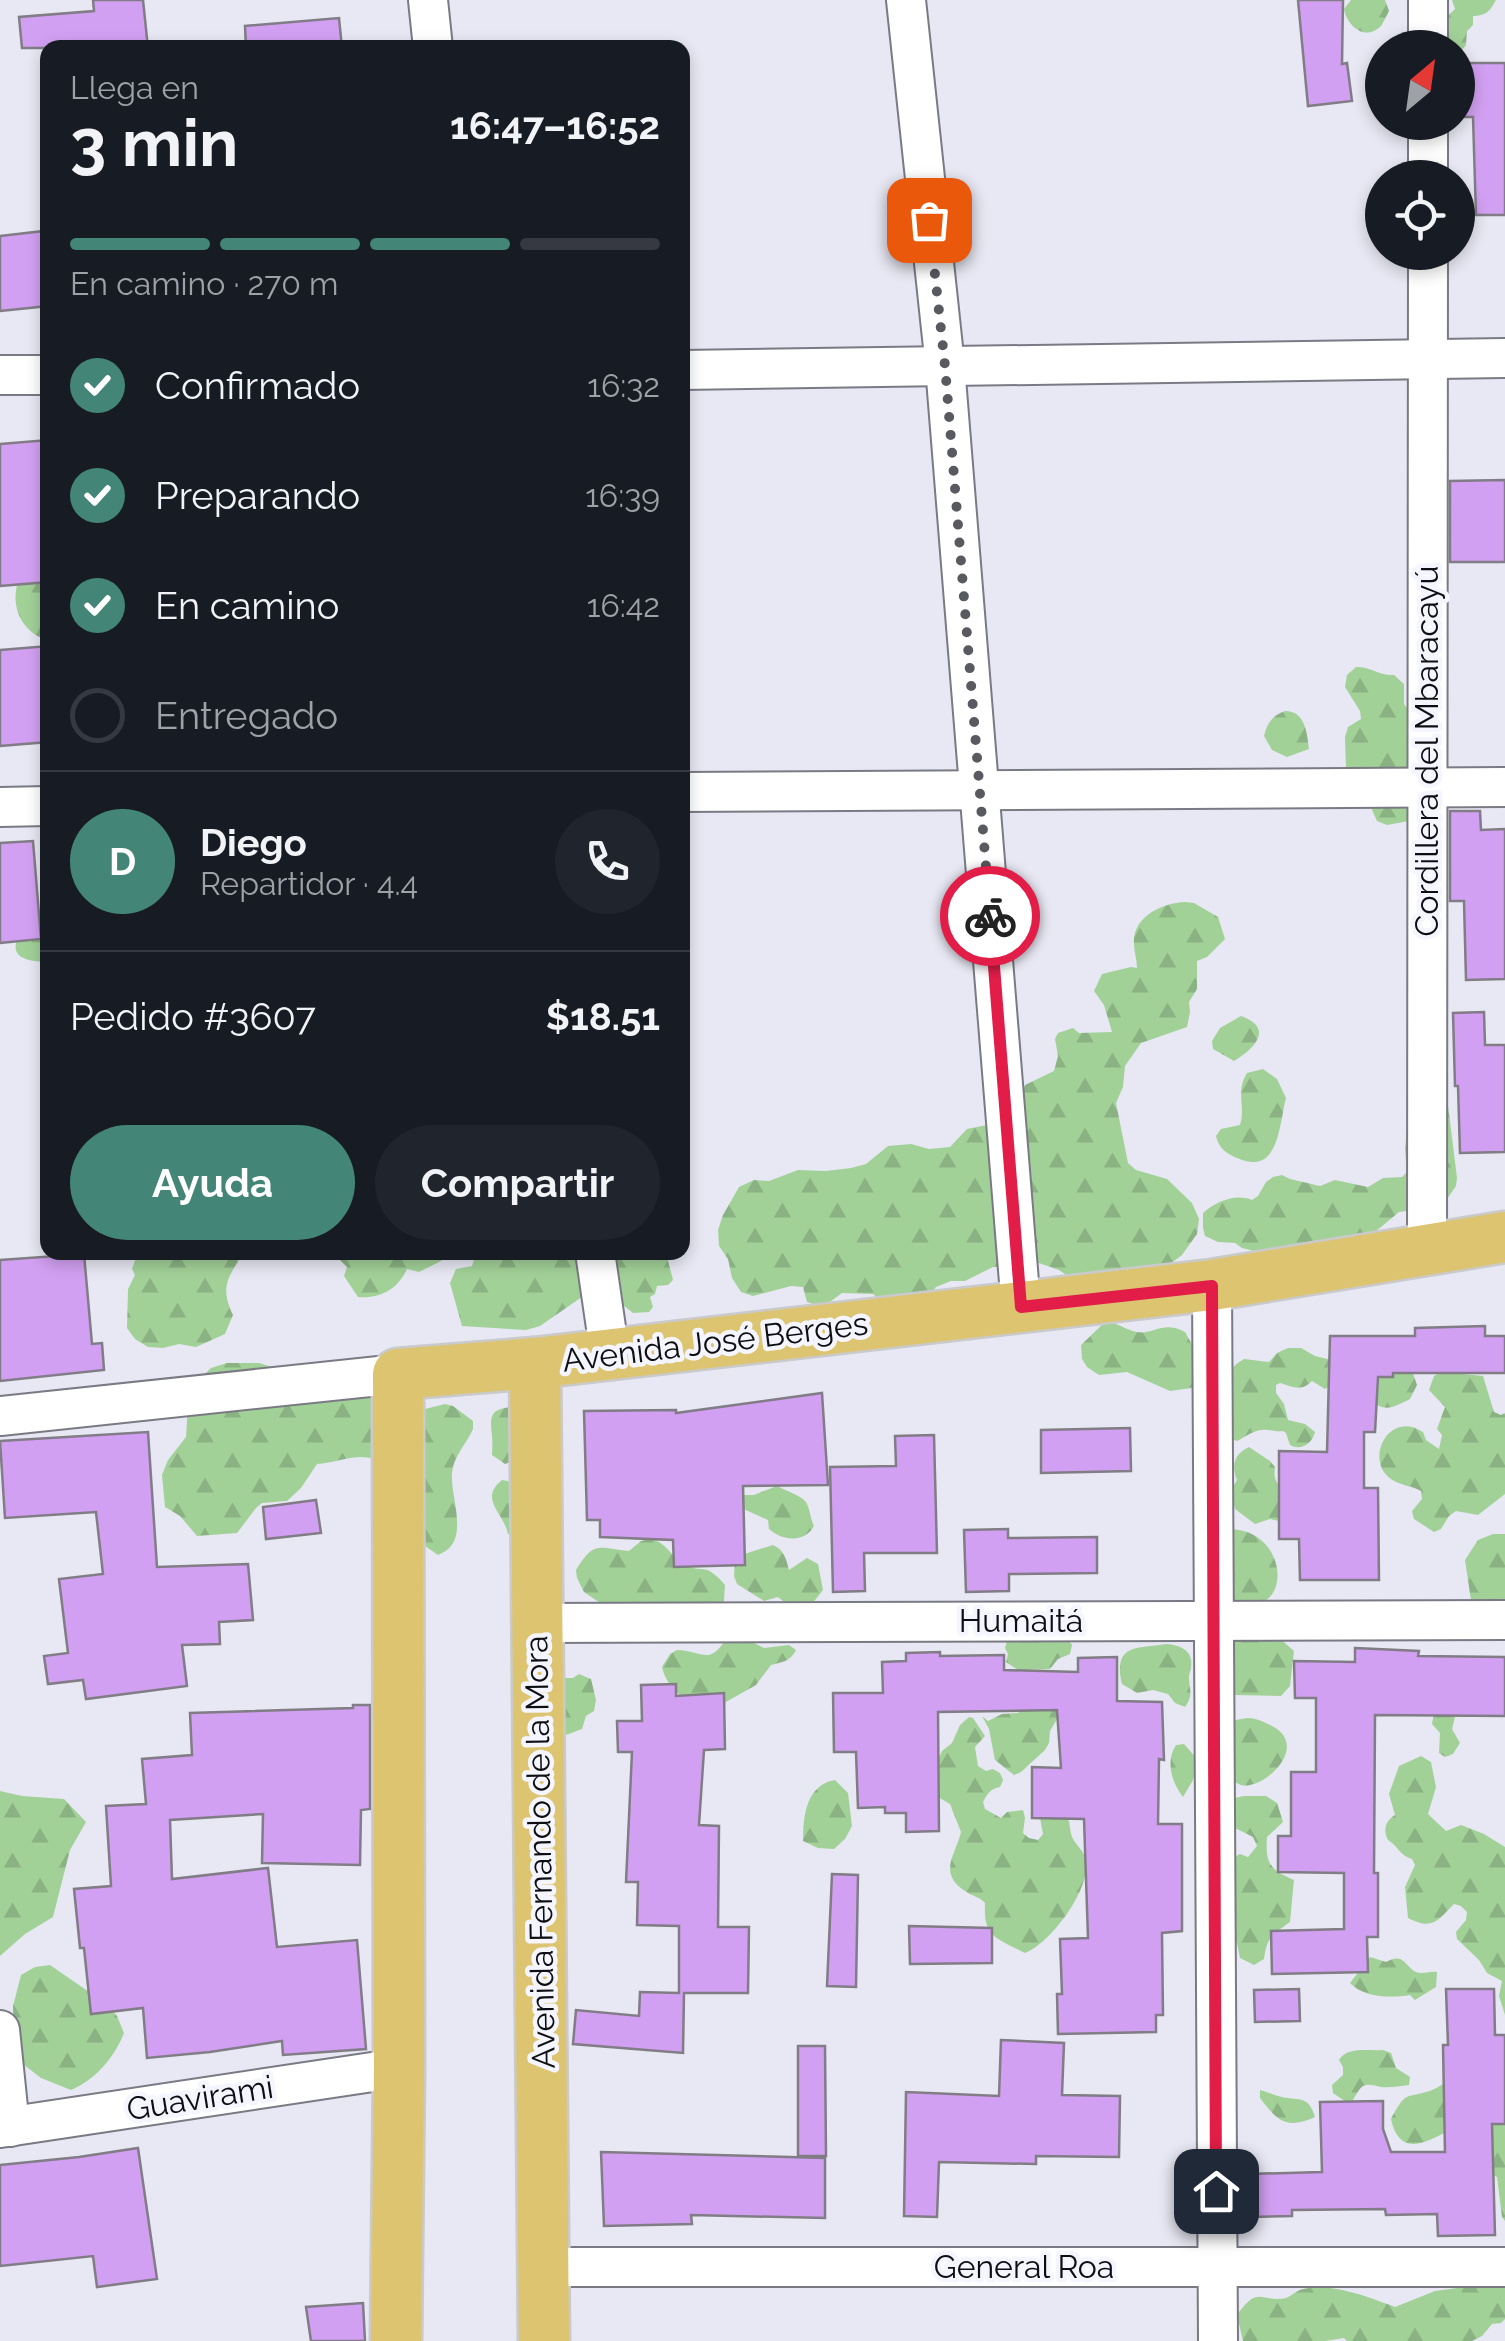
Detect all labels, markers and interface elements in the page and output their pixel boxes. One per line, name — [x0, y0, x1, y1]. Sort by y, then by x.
north arrow — [1365, 30, 1475, 140]
map controls — [1365, 30, 1475, 270]
text: Llega en — [70, 69, 199, 106]
text: 16:47–16:52 — [450, 103, 660, 148]
text: 3 min — [70, 105, 238, 181]
button: locate — [1365, 160, 1475, 270]
pin — [887, 178, 972, 263]
icon: bag — [902, 193, 957, 248]
text: En camino · 270 m — [70, 265, 338, 302]
icon: check — [70, 358, 125, 413]
text: Confirmado — [155, 363, 360, 408]
text: 16:32 — [587, 367, 660, 404]
icon: check — [70, 468, 125, 523]
text: Preparando — [155, 473, 360, 518]
text: 16:39 — [585, 477, 660, 514]
street label: Cordillera del Mbaracayú — [1408, 566, 1445, 936]
icon: check — [70, 578, 125, 633]
text: En camino — [155, 583, 339, 628]
text: 16:42 — [587, 587, 660, 624]
text: Entregado — [155, 693, 338, 738]
button: phone — [555, 809, 660, 914]
text: Diego — [200, 820, 307, 865]
text: D — [109, 839, 136, 884]
text: Repartidor · 4.4 — [200, 865, 418, 902]
courier — [940, 866, 1040, 966]
icon: bike — [963, 889, 1018, 944]
text: Pedido #3607 — [70, 994, 316, 1039]
text: $18.51 — [546, 994, 660, 1039]
button: Ayuda — [70, 1125, 355, 1240]
button: Compartir — [375, 1125, 660, 1240]
street label: Avenida José Berges — [560, 1304, 870, 1379]
street label: Humaitá — [959, 1602, 1083, 1639]
street label: Avenida Fernando de la Mora — [517, 1635, 562, 2069]
street label: Guavirami — [124, 2068, 276, 2127]
pin — [1174, 2149, 1259, 2234]
icon: home — [1189, 2164, 1244, 2219]
street label: General Roa — [934, 2248, 1114, 2285]

